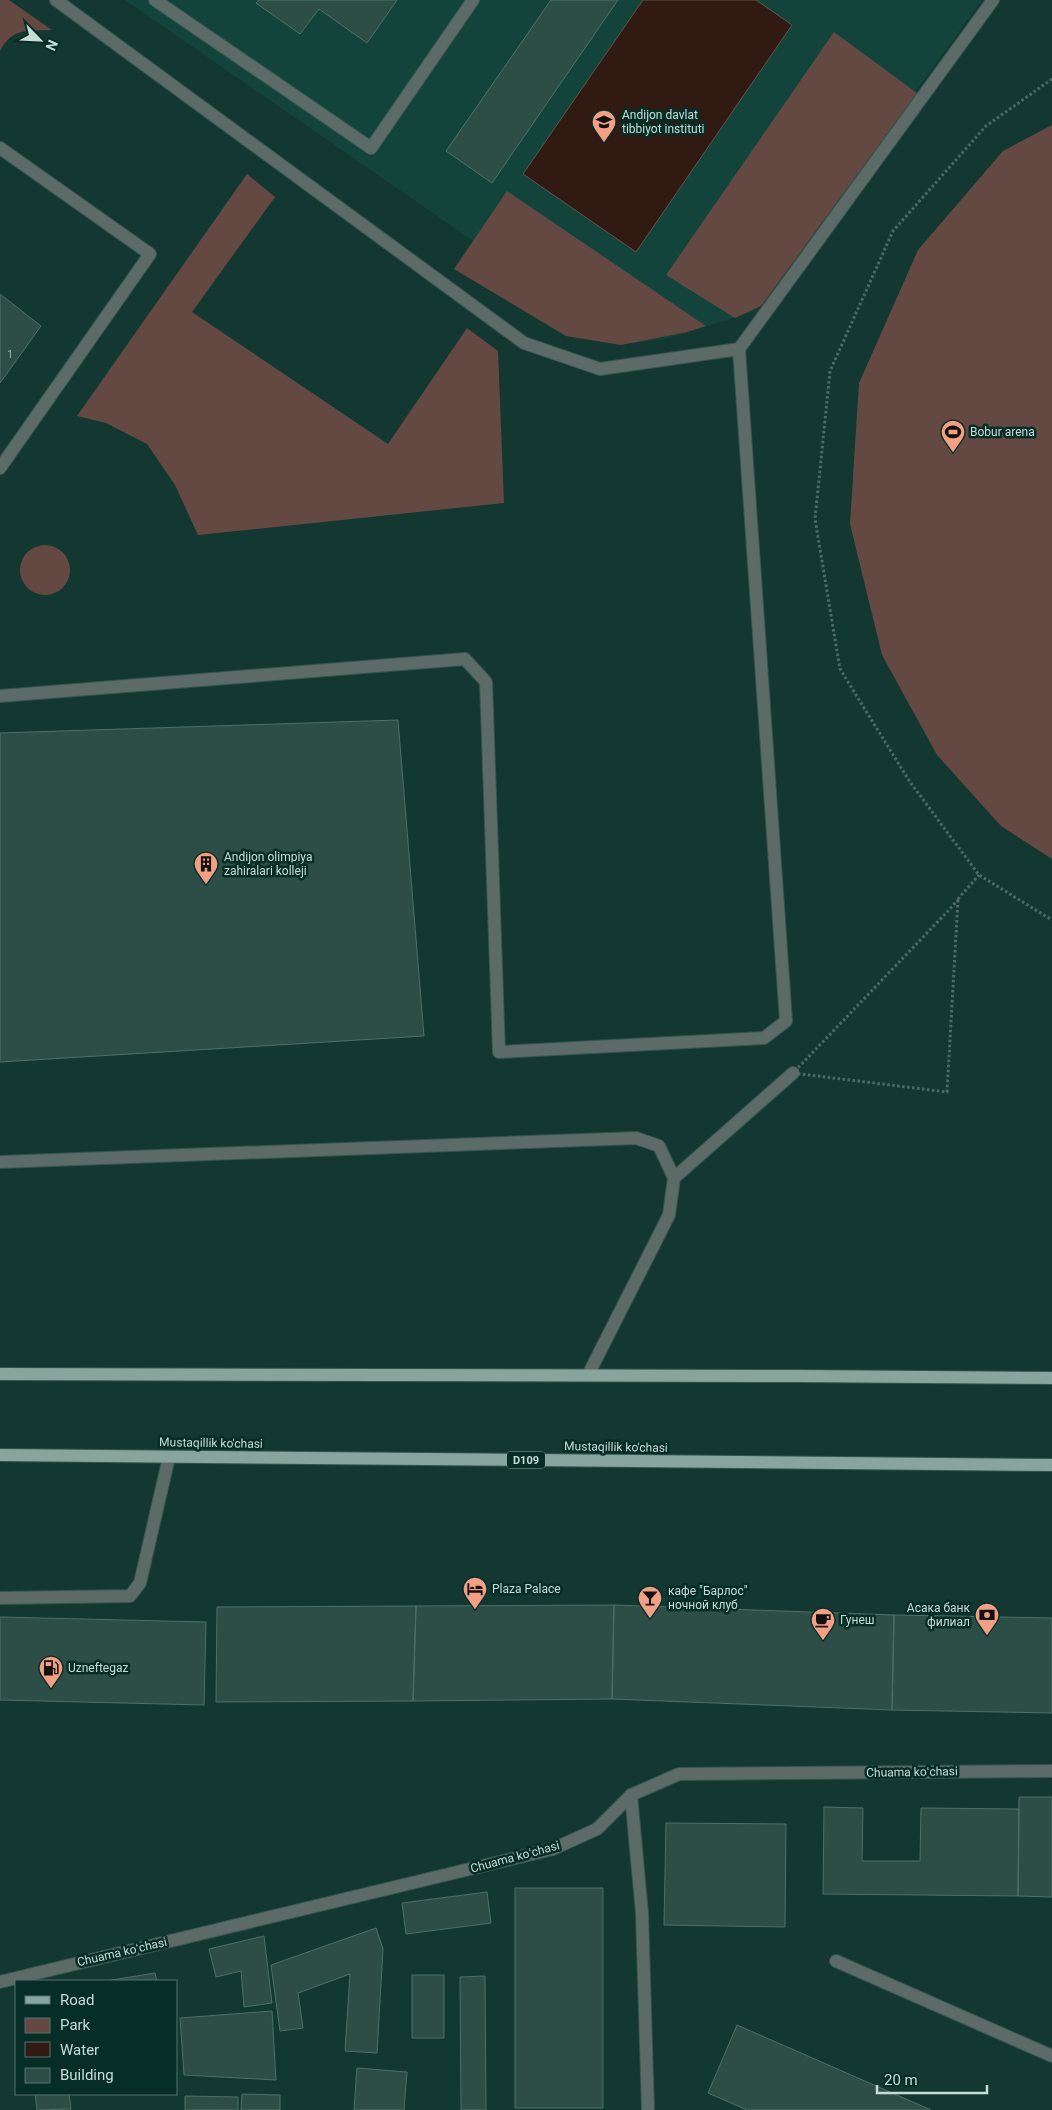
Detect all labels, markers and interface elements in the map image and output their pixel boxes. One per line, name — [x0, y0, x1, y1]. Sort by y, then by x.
north arrow — [15, 15, 65, 65]
text: N — [43, 38, 61, 53]
place label: Andijon davlat tibbiyot instituti — [622, 108, 705, 136]
school or university icon: Andijon davlat tibbiyot instituti — [591, 109, 617, 143]
house number: 1 — [7, 349, 13, 360]
sports icon: Bobur arena — [940, 419, 966, 453]
place label: Bobur arena — [970, 425, 1035, 439]
place label: Andijon olimpiya zahiralari kolleji — [224, 850, 312, 878]
building icon: Andijon olimpiya zahiralari kolleji — [193, 851, 219, 885]
street label: Mustaqillik ko'chasi — [159, 1435, 263, 1451]
street label: Mustaqillik ko'chasi — [564, 1439, 668, 1455]
road number: D109 — [507, 1452, 545, 1468]
hotel icon: Plaza Palace — [462, 1576, 488, 1610]
place label: Plaza Palace — [492, 1582, 561, 1596]
place label: кафе "Барлос" ночной клуб — [668, 1584, 748, 1612]
bar icon: кафе "Барлос" ночной клуб — [637, 1585, 663, 1619]
place label: Асака банк филиал — [907, 1601, 971, 1629]
bank icon: Асака банк филиал — [974, 1602, 1000, 1636]
cafe icon: Гунеш — [810, 1607, 836, 1641]
place label: Гунеш — [840, 1613, 875, 1627]
fuel station icon: Uzneftegaz — [38, 1655, 64, 1689]
place label: Uzneftegaz — [68, 1661, 128, 1675]
street label: Chuama koʻchasi — [866, 1764, 958, 1780]
street label: Chuama koʻchasi — [469, 1838, 561, 1876]
street label: Chuama koʻchasi — [76, 1935, 168, 1969]
legend — [15, 1980, 178, 2095]
text: Road — [60, 1991, 94, 2009]
text: Park — [60, 2016, 91, 2034]
text: Water — [60, 2041, 99, 2059]
scale bar — [877, 2062, 987, 2094]
text: Building — [60, 2066, 114, 2084]
text: 20 m — [884, 2071, 918, 2089]

